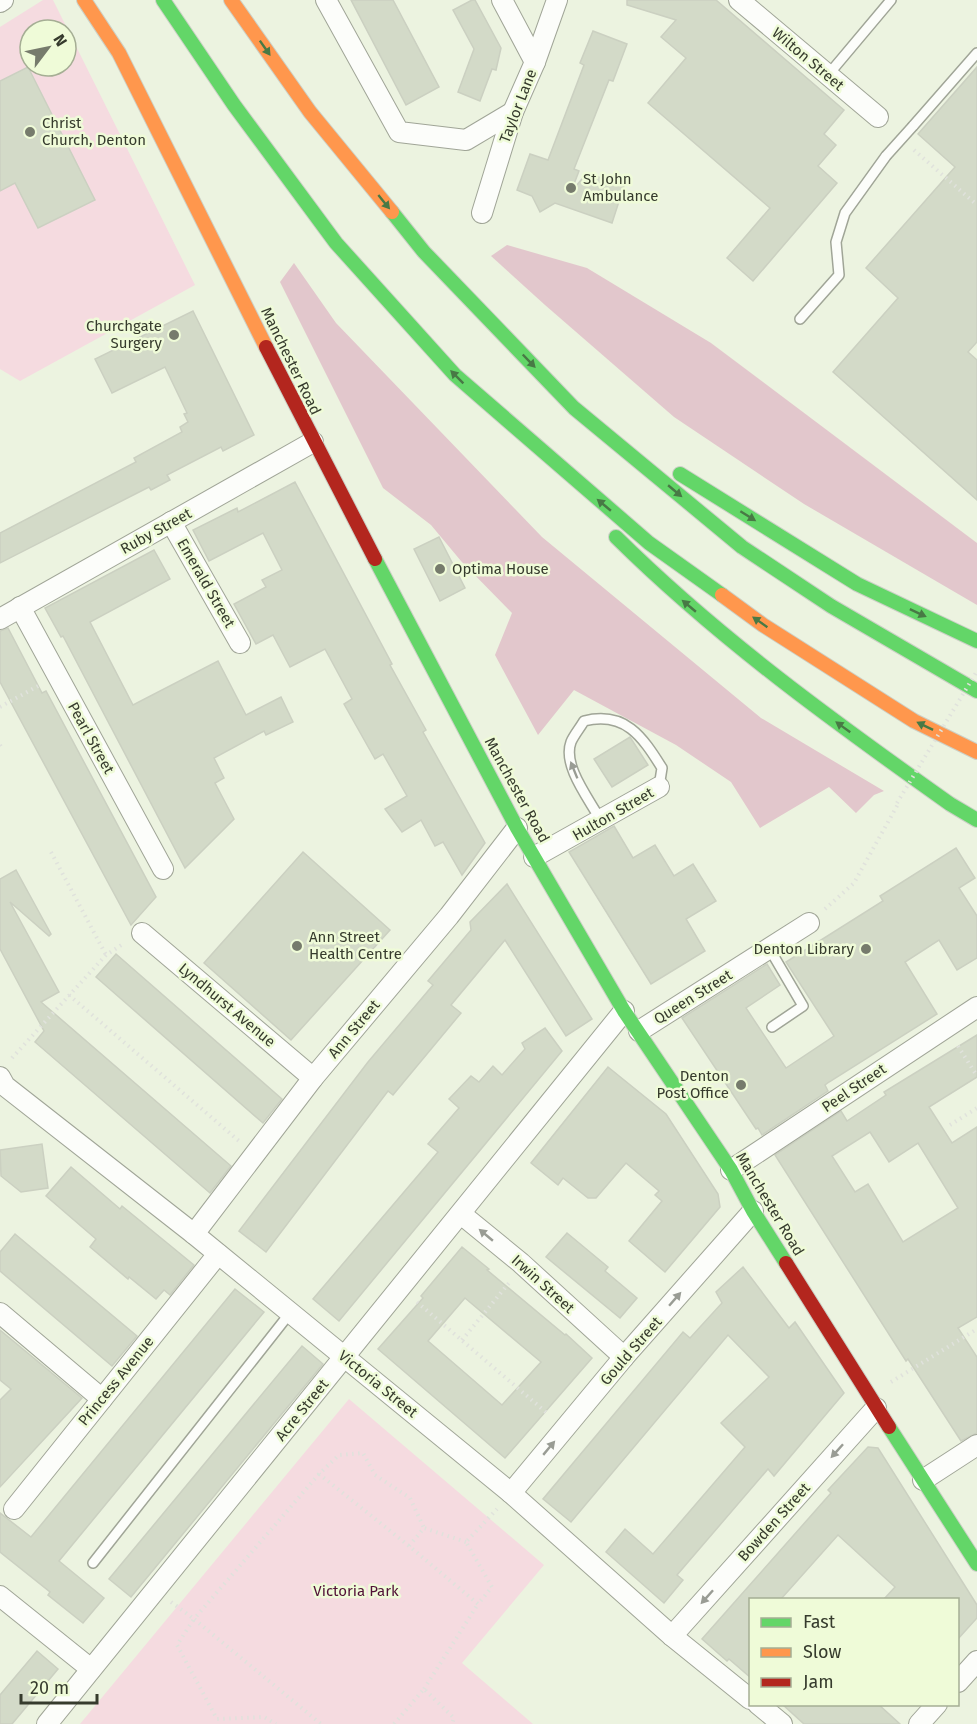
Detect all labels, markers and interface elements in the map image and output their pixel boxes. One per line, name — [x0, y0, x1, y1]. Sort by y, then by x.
north arrow — [18, 18, 78, 78]
street label: Wilton Street — [768, 24, 848, 95]
text: N — [49, 31, 71, 50]
one-way arrow — [259, 39, 271, 55]
street label: Taylor Lane — [496, 67, 540, 145]
place label: Christ Church, Denton — [42, 114, 146, 149]
marker: Christ Church, Denton — [23, 125, 37, 139]
place label: St John Ambulance — [583, 170, 658, 205]
marker: St John Ambulance — [564, 181, 578, 195]
one-way arrow — [377, 194, 390, 210]
street label: Manchester Road — [257, 304, 325, 418]
place label: Churchgate Surgery — [86, 317, 163, 352]
marker: Churchgate Surgery — [167, 328, 181, 342]
one-way arrow — [522, 354, 536, 368]
one-way arrow — [451, 370, 465, 384]
one-way arrow — [667, 484, 682, 497]
one-way arrow — [597, 499, 612, 512]
street label: Ruby Street — [117, 504, 195, 558]
one-way arrow — [740, 511, 757, 522]
street label: Emerald Street — [173, 535, 239, 631]
place label: Optima House — [452, 560, 549, 578]
marker: Optima House — [433, 562, 447, 576]
one-way arrow — [682, 601, 697, 613]
one-way arrow — [909, 608, 926, 617]
one-way arrow — [752, 616, 768, 628]
street label: Pearl Street — [64, 699, 118, 778]
one-way arrow — [835, 721, 851, 733]
one-way arrow — [916, 721, 933, 731]
street label: Manchester Road — [481, 734, 553, 846]
one-way arrow — [569, 760, 579, 778]
street label: Hulton Street — [569, 783, 657, 844]
place label: Ann Street Health Centre — [309, 928, 402, 963]
marker: Ann Street Health Centre — [290, 939, 304, 953]
place label: Denton Library — [753, 940, 855, 958]
marker: Denton Library — [859, 942, 873, 956]
street label: Lyndhurst Avenue — [175, 959, 279, 1051]
street label: Queen Street — [651, 966, 736, 1028]
street label: Ann Street — [324, 996, 384, 1062]
street label: Peel Street — [818, 1060, 890, 1116]
place label: Denton Post Office — [657, 1067, 729, 1102]
marker: Denton Post Office — [734, 1078, 748, 1092]
street label: Manchester Road — [732, 1149, 808, 1259]
one-way arrow — [478, 1228, 494, 1241]
street label: Irwin Street — [508, 1251, 579, 1317]
one-way arrow — [668, 1292, 682, 1307]
street label: Gould Street — [596, 1313, 666, 1389]
street label: Princess Avenue — [74, 1333, 158, 1429]
street label: Victoria Street — [335, 1347, 422, 1422]
street label: Acre Street — [272, 1375, 333, 1444]
one-way arrow — [542, 1440, 555, 1456]
one-way arrow — [831, 1443, 844, 1458]
street label: Bowden Street — [734, 1479, 814, 1565]
park label: Victoria Park — [313, 1582, 399, 1600]
one-way arrow — [701, 1589, 714, 1604]
legend — [749, 1598, 959, 1706]
text: Fast — [803, 1611, 836, 1633]
text: Slow — [803, 1641, 842, 1663]
scale bar — [21, 1667, 98, 1705]
text: Jam — [803, 1671, 834, 1693]
text: 20 m — [30, 1677, 69, 1699]

